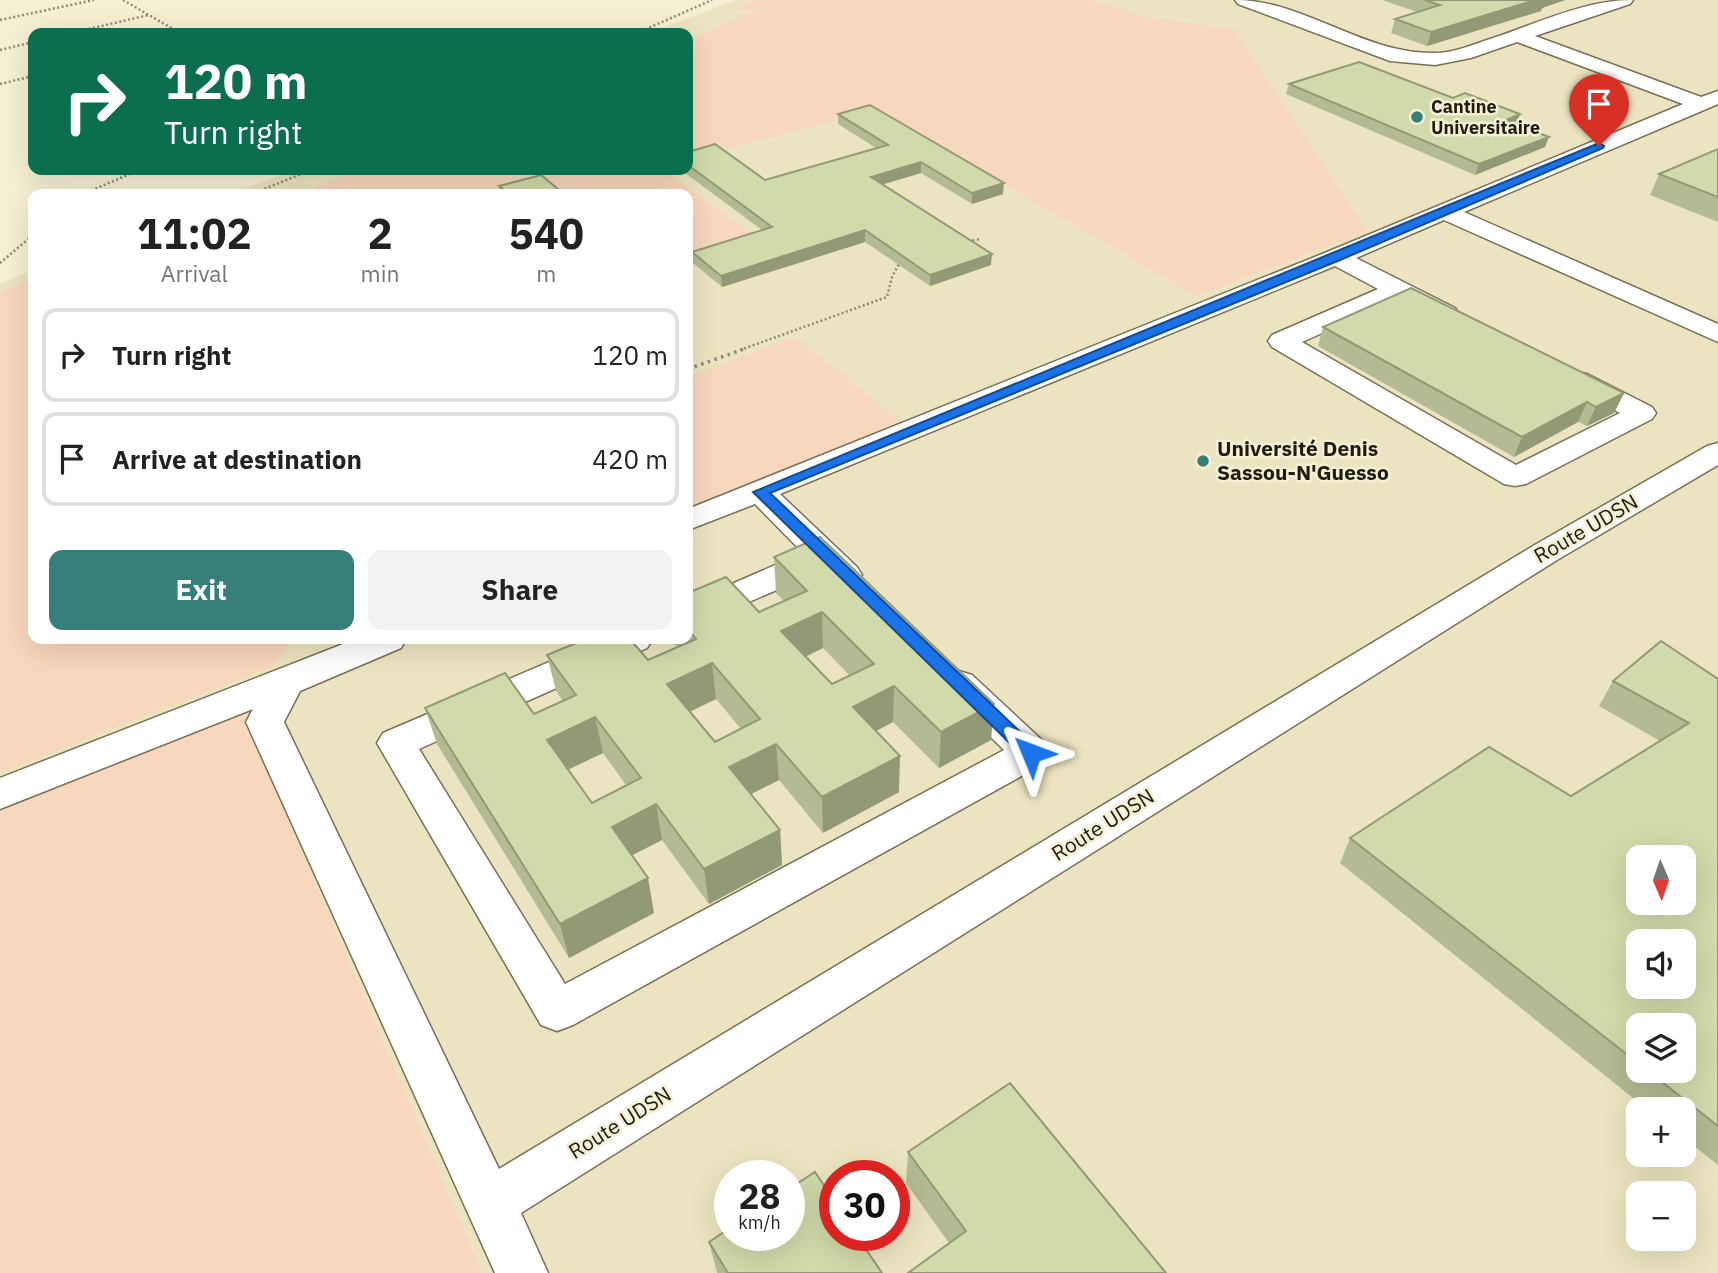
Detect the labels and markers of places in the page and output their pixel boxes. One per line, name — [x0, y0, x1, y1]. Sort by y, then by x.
pin — [1569, 74, 1629, 146]
place label: Cantine Universitaire — [1431, 95, 1540, 139]
marker: Cantine Universitaire — [1409, 109, 1425, 125]
place label: Université Denis Sassou-N'Guesso — [1217, 434, 1389, 486]
marker: Université Denis Sassou-N'Guesso — [1195, 453, 1211, 469]

